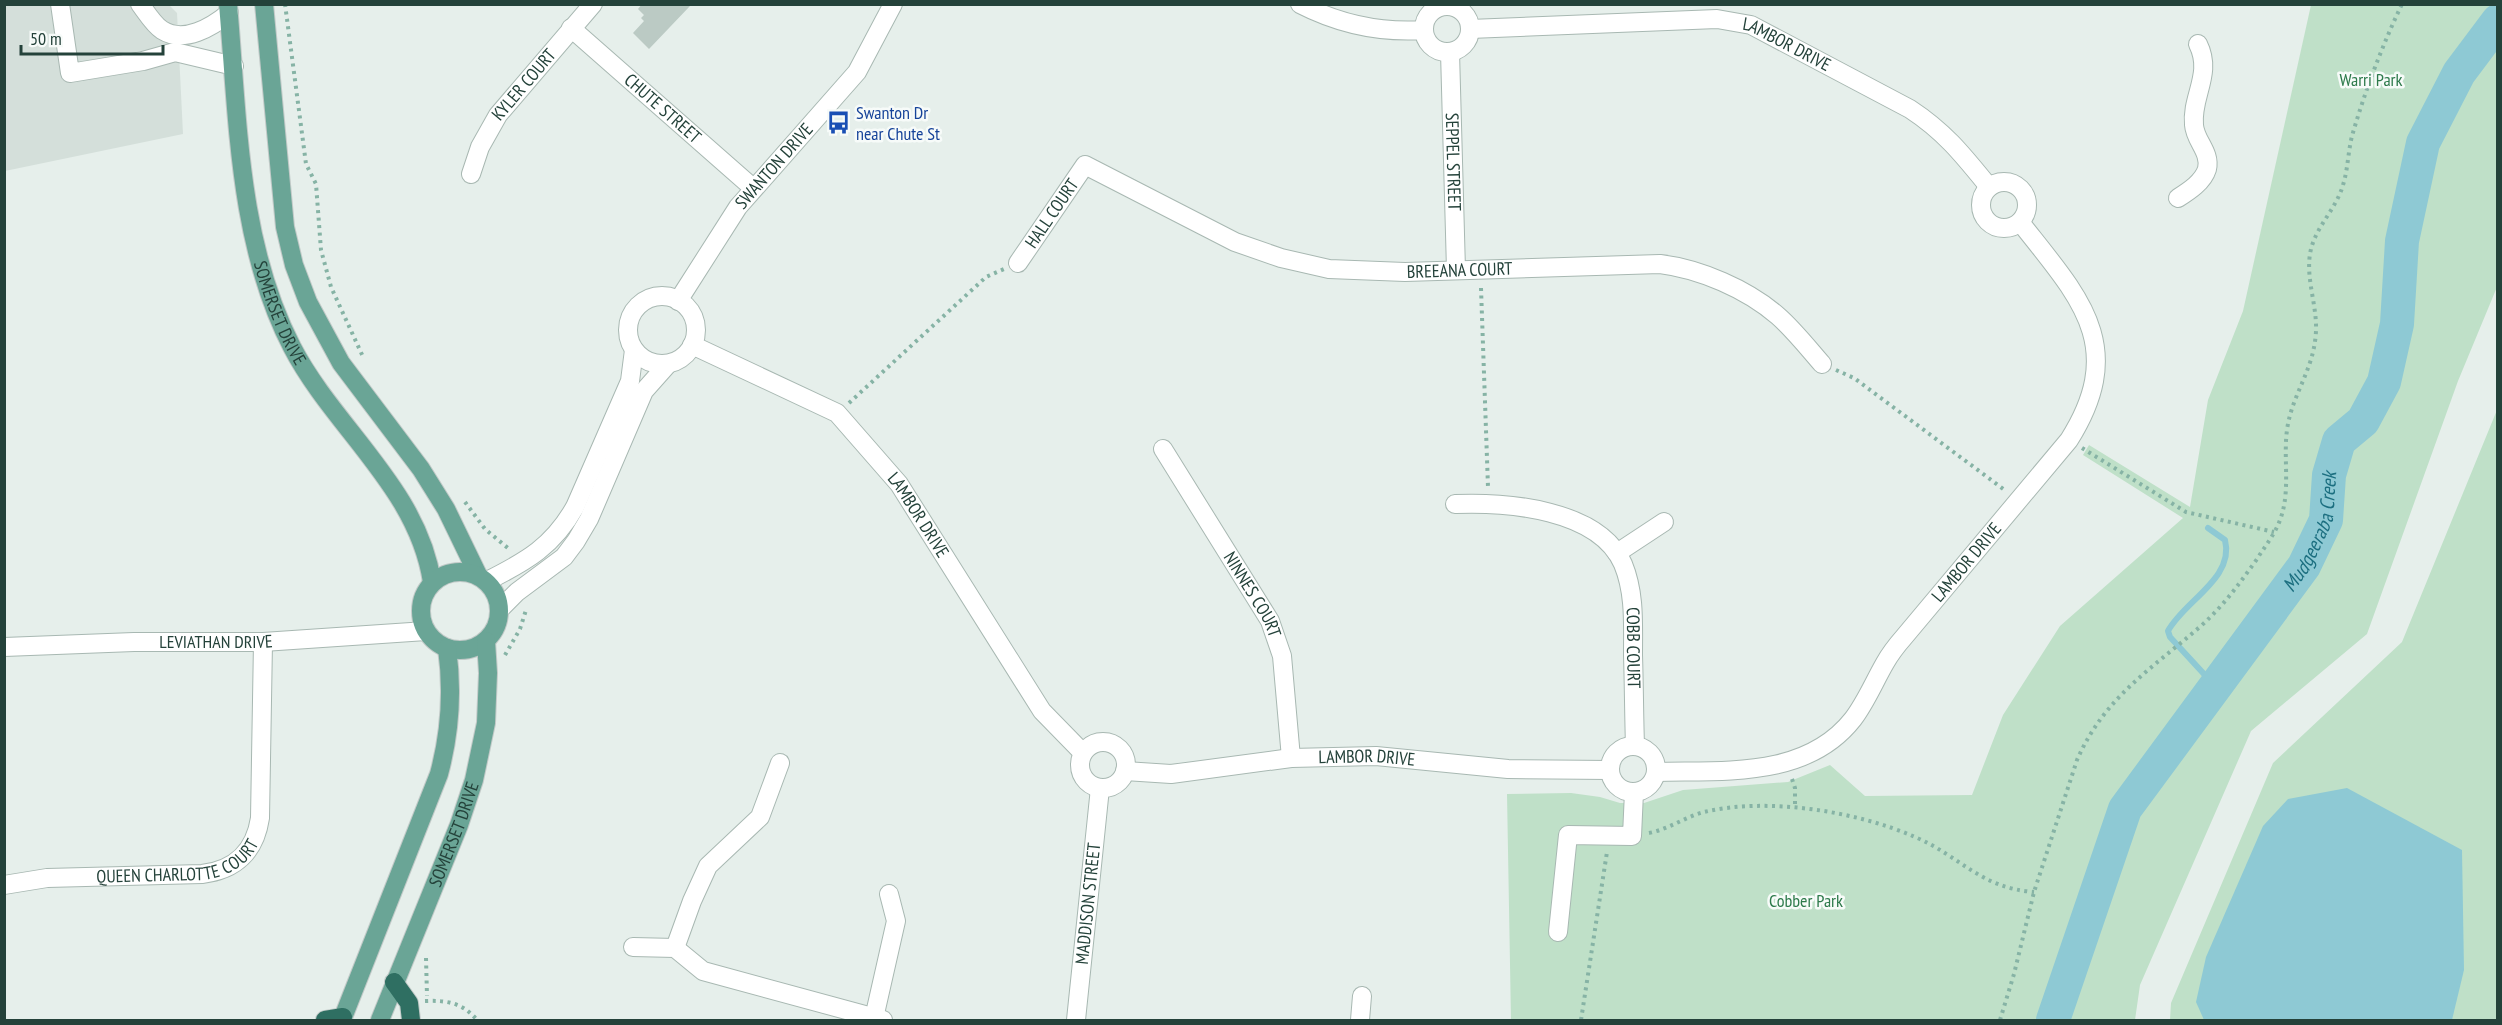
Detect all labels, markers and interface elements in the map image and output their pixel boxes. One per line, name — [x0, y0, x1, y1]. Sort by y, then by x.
street label: LAMBOR DRIVE — [1741, 12, 1835, 76]
scale bar — [21, 18, 164, 56]
text: 50 m — [30, 27, 62, 50]
street label: KYLER COURT — [486, 44, 561, 125]
street label: CHUTE STREET — [620, 68, 706, 148]
park label: Warri Park — [2339, 68, 2403, 91]
place label: Swanton Dr near Chute St — [856, 101, 940, 145]
bus stop icon: Swanton Dr near Chute St — [825, 110, 851, 136]
street label: SEPPEL STREET — [1441, 113, 1466, 211]
street label: SWANTON DRIVE — [730, 118, 818, 213]
street label: HALL COURT — [1020, 174, 1083, 252]
street label: BREEANA COURT — [1407, 257, 1513, 283]
street label: SOMERSET DRIVE — [249, 258, 312, 369]
street label: LAMBOR DRIVE — [883, 467, 954, 562]
water label: Mudgeeraba Creek — [2276, 469, 2342, 597]
street label: LAMBOR DRIVE — [1926, 518, 2006, 606]
street label: NINNES COURT — [1219, 547, 1287, 640]
street label: COBB COURT — [1621, 606, 1646, 689]
street label: LEVIATHAN DRIVE — [159, 629, 273, 653]
street label: LAMBOR DRIVE — [1318, 744, 1416, 771]
street label: SOMERSET DRIVE — [423, 779, 484, 890]
street label: QUEEN CHARLOTTE COURT — [96, 835, 263, 888]
street label: MADDISON STREET — [1070, 842, 1105, 965]
park label: Cobber Park — [1769, 889, 1843, 912]

